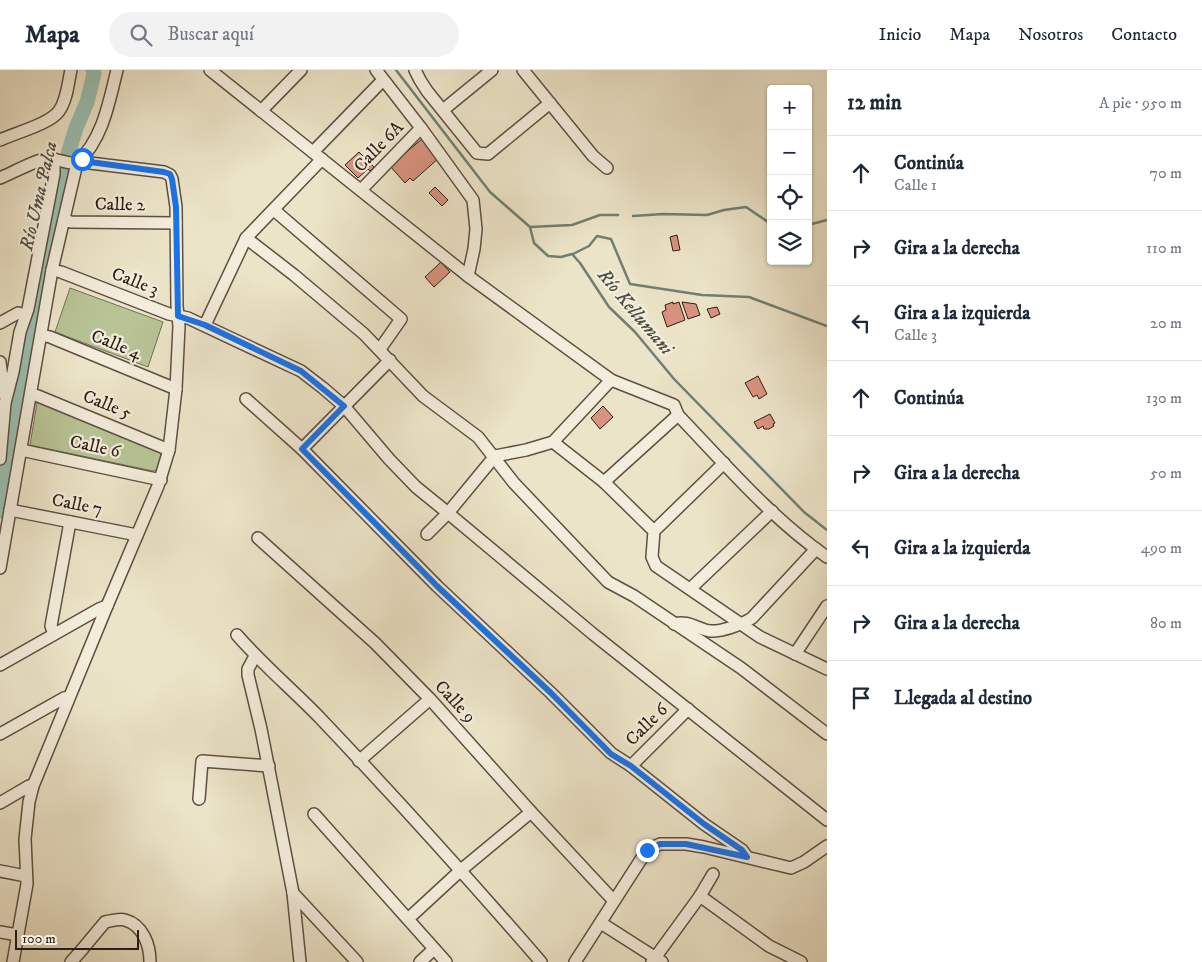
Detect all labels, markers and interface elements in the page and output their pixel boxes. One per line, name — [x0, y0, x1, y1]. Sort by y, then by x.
search box — [109, 12, 459, 57]
text: Mapa — [25, 20, 79, 50]
icon: search — [127, 21, 155, 49]
text: Buscar aquí — [167, 23, 254, 46]
text: Inicio — [879, 24, 921, 46]
text: Mapa — [949, 24, 990, 46]
text: Nosotros — [1018, 24, 1083, 46]
text: Contacto — [1111, 24, 1177, 46]
map controls — [767, 85, 812, 265]
button: + — [767, 85, 812, 130]
text: 12 min — [847, 90, 902, 116]
text: A pie · 950 m — [1099, 93, 1182, 113]
street label: Calle 6A — [349, 116, 409, 177]
button: − — [767, 130, 812, 175]
water label: Río Uma Palca — [15, 139, 63, 254]
route start — [71, 148, 94, 171]
text: Continúa — [894, 152, 964, 175]
icon: ahead — [847, 159, 875, 187]
text: 70 m — [1150, 163, 1182, 183]
button: locate — [767, 175, 812, 220]
text: Calle 1 — [894, 175, 937, 195]
street label: Calle 2 — [95, 194, 146, 216]
button: layers — [767, 220, 812, 265]
icon: right — [847, 234, 875, 262]
text: Gira a la derecha — [894, 237, 1020, 260]
text: 110 m — [1146, 238, 1182, 258]
street label: Calle 3 — [108, 263, 162, 301]
water label: Río Kellumani — [592, 264, 678, 360]
text: Gira a la izquierda — [894, 302, 1030, 325]
icon: left — [847, 309, 875, 337]
text: 20 m — [1150, 313, 1182, 333]
street label: Calle 4 — [88, 325, 145, 365]
text: Calle 3 — [894, 325, 937, 345]
icon: ahead — [847, 384, 875, 412]
street label: Calle 5 — [79, 385, 135, 425]
text: Continúa — [894, 387, 964, 410]
text: 130 m — [1146, 388, 1182, 408]
street label: Calle 6 — [68, 431, 123, 463]
icon: right — [847, 459, 875, 487]
text: Gira a la derecha — [894, 462, 1020, 485]
text: 50 m — [1150, 463, 1182, 483]
street label: Calle 7 — [50, 489, 104, 521]
icon: left — [847, 534, 875, 562]
text: Gira a la izquierda — [894, 537, 1030, 560]
text: 490 m — [1141, 538, 1182, 558]
icon: right — [847, 609, 875, 637]
text: Gira a la derecha — [894, 612, 1020, 635]
text: 80 m — [1150, 613, 1182, 633]
street label: Calle 9 — [430, 676, 480, 728]
icon: arrive — [847, 684, 875, 712]
text: Llegada al destino — [894, 687, 1032, 710]
street label: Calle 6 — [621, 699, 673, 751]
route end — [636, 839, 659, 862]
scale bar — [15, 927, 139, 950]
text: 100 m — [22, 930, 56, 948]

